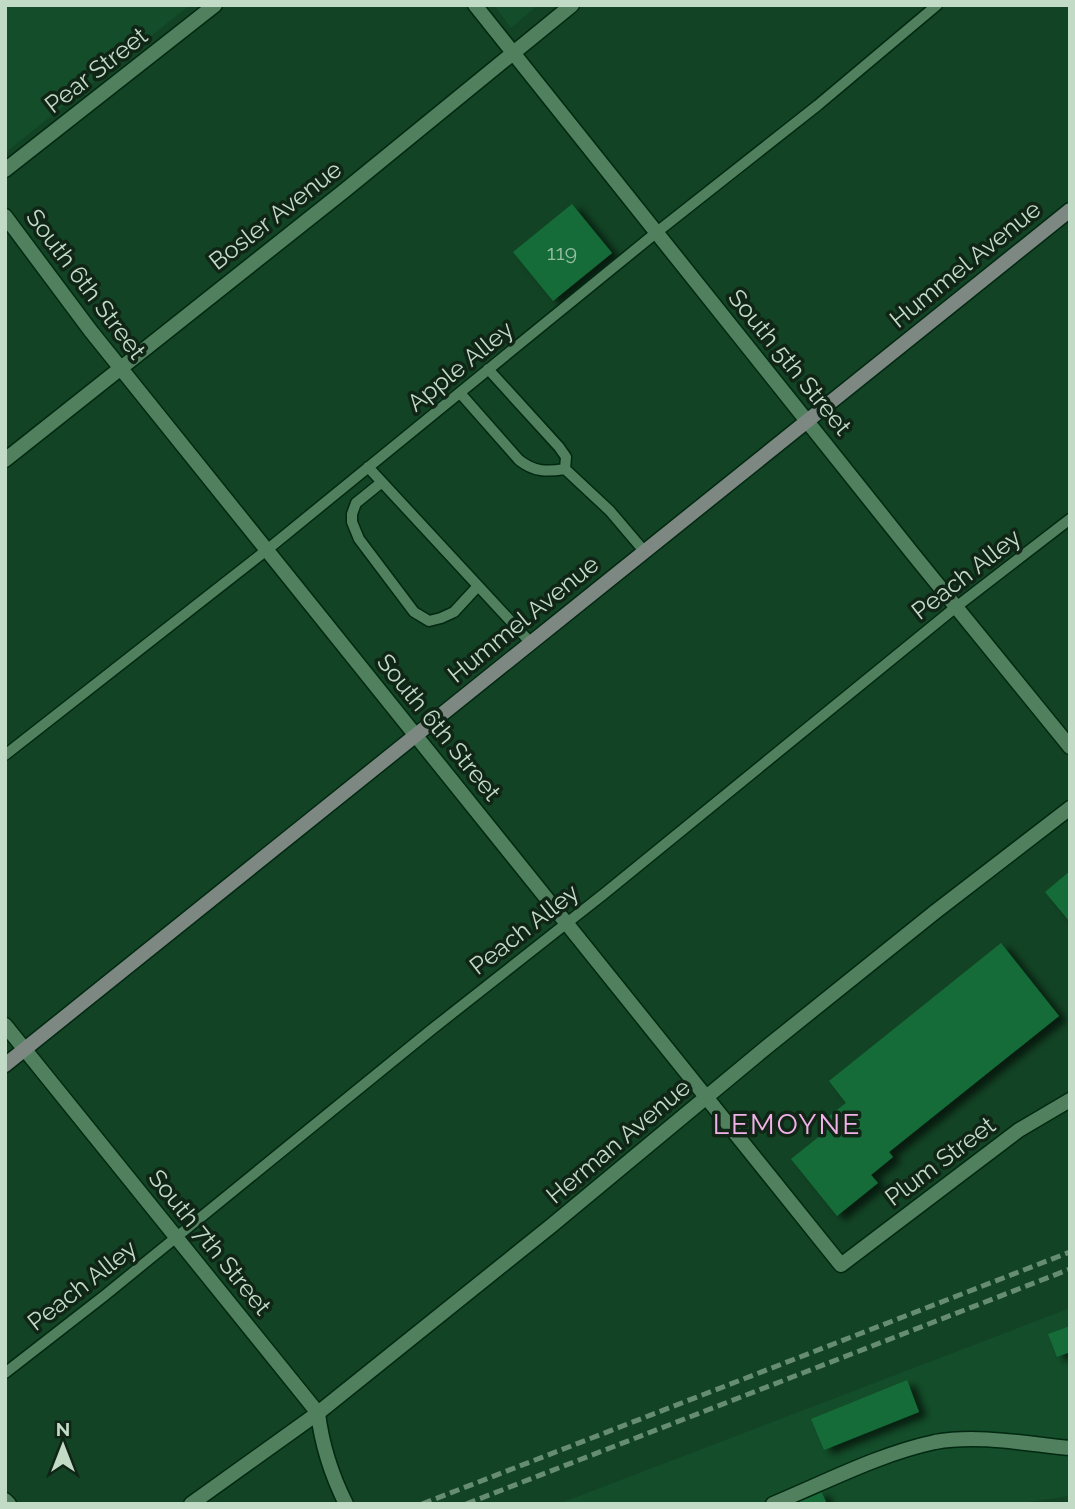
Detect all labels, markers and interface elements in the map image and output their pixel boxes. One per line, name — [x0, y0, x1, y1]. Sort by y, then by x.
street label: Pear Street — [39, 21, 153, 119]
street label: Bosler Avenue — [203, 154, 347, 276]
street label: Hummel Avenue — [884, 194, 1046, 334]
street label: South 6th Street — [20, 203, 152, 365]
house number: 119 — [547, 240, 577, 265]
street label: South 5th Street — [722, 283, 858, 441]
street label: Apple Alley — [401, 314, 519, 418]
street label: Peach Alley — [906, 522, 1026, 626]
street label: Hummel Avenue — [442, 549, 604, 689]
street label: South 6th Street — [371, 648, 507, 806]
street label: Peach Alley — [464, 877, 584, 981]
street label: Herman Avenue — [540, 1072, 696, 1210]
district label: LEMOYNE — [713, 1108, 861, 1141]
street label: Plum Street — [879, 1110, 1001, 1212]
street label: South 7th Street — [142, 1163, 278, 1321]
street label: Peach Alley — [22, 1233, 142, 1337]
north arrow — [28, 1411, 98, 1481]
text: N — [56, 1418, 70, 1440]

